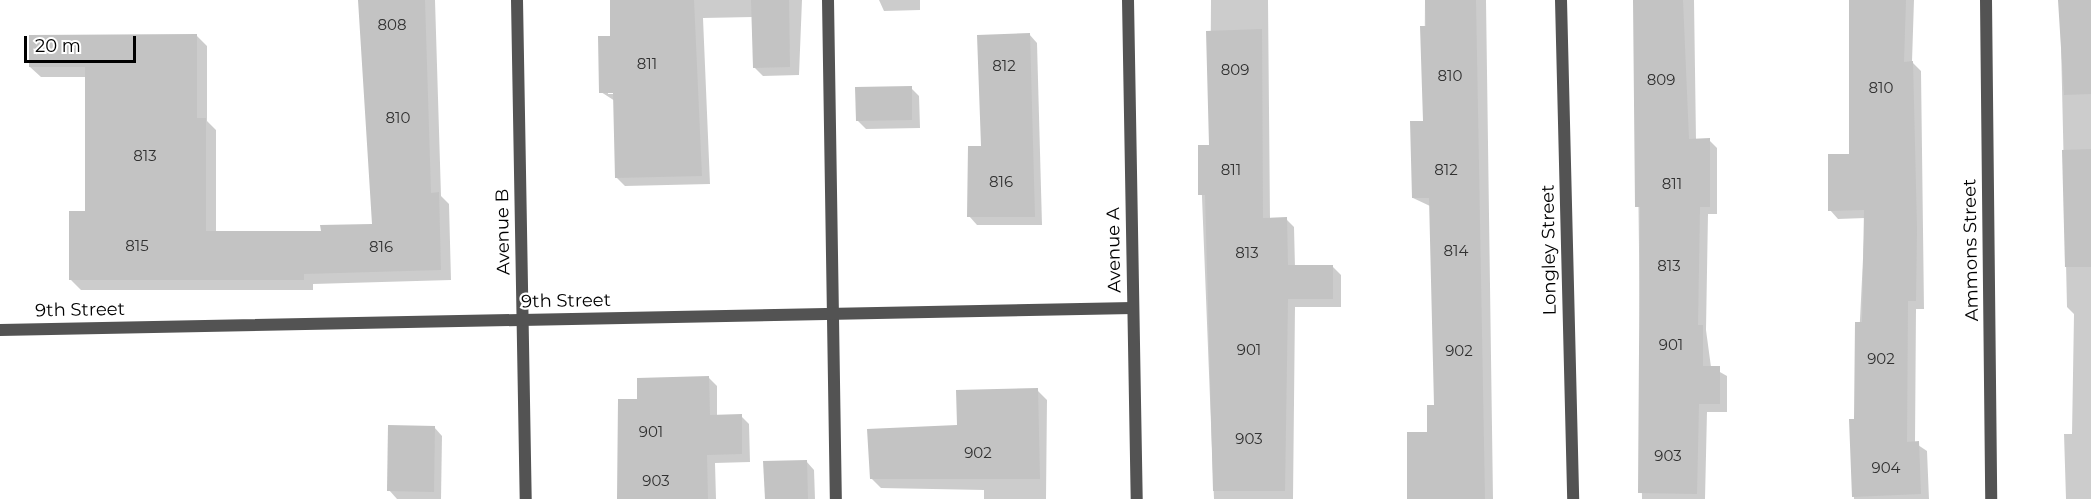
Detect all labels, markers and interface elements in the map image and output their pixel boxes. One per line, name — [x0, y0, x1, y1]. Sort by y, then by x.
house number: 808 — [377, 16, 407, 34]
scale bar — [27, 24, 140, 62]
text: 20 m — [35, 35, 81, 57]
house number: 811 — [637, 55, 657, 73]
house number: 812 — [992, 57, 1016, 75]
house number: 809 — [1221, 61, 1249, 79]
house number: 810 — [1438, 67, 1462, 85]
house number: 809 — [1647, 71, 1675, 89]
house number: 810 — [1869, 79, 1893, 97]
house number: 810 — [386, 109, 410, 127]
house number: 813 — [133, 147, 157, 165]
house number: 811 — [1221, 161, 1241, 179]
house number: 812 — [1434, 161, 1458, 179]
house number: 816 — [989, 173, 1013, 191]
house number: 811 — [1662, 175, 1682, 193]
street label: Ammons Street — [1959, 179, 1983, 321]
street label: Longley Street — [1537, 184, 1561, 316]
street label: Avenue B — [491, 189, 515, 275]
street label: Avenue A — [1102, 207, 1126, 293]
house number: 815 — [125, 237, 149, 255]
house number: 816 — [369, 238, 393, 256]
house number: 814 — [1444, 242, 1468, 260]
house number: 813 — [1235, 244, 1259, 262]
house number: 813 — [1657, 257, 1681, 275]
street label: 9th Street — [521, 289, 611, 313]
street label: 9th Street — [35, 298, 125, 322]
house number: 901 — [1659, 336, 1683, 354]
house number: 901 — [1237, 341, 1261, 359]
house number: 902 — [1445, 342, 1473, 360]
house number: 902 — [1867, 350, 1895, 368]
house number: 901 — [639, 423, 663, 441]
house number: 903 — [1235, 430, 1263, 448]
house number: 902 — [964, 444, 992, 462]
house number: 903 — [1654, 447, 1682, 465]
house number: 904 — [1872, 459, 1900, 477]
house number: 903 — [642, 472, 670, 490]

